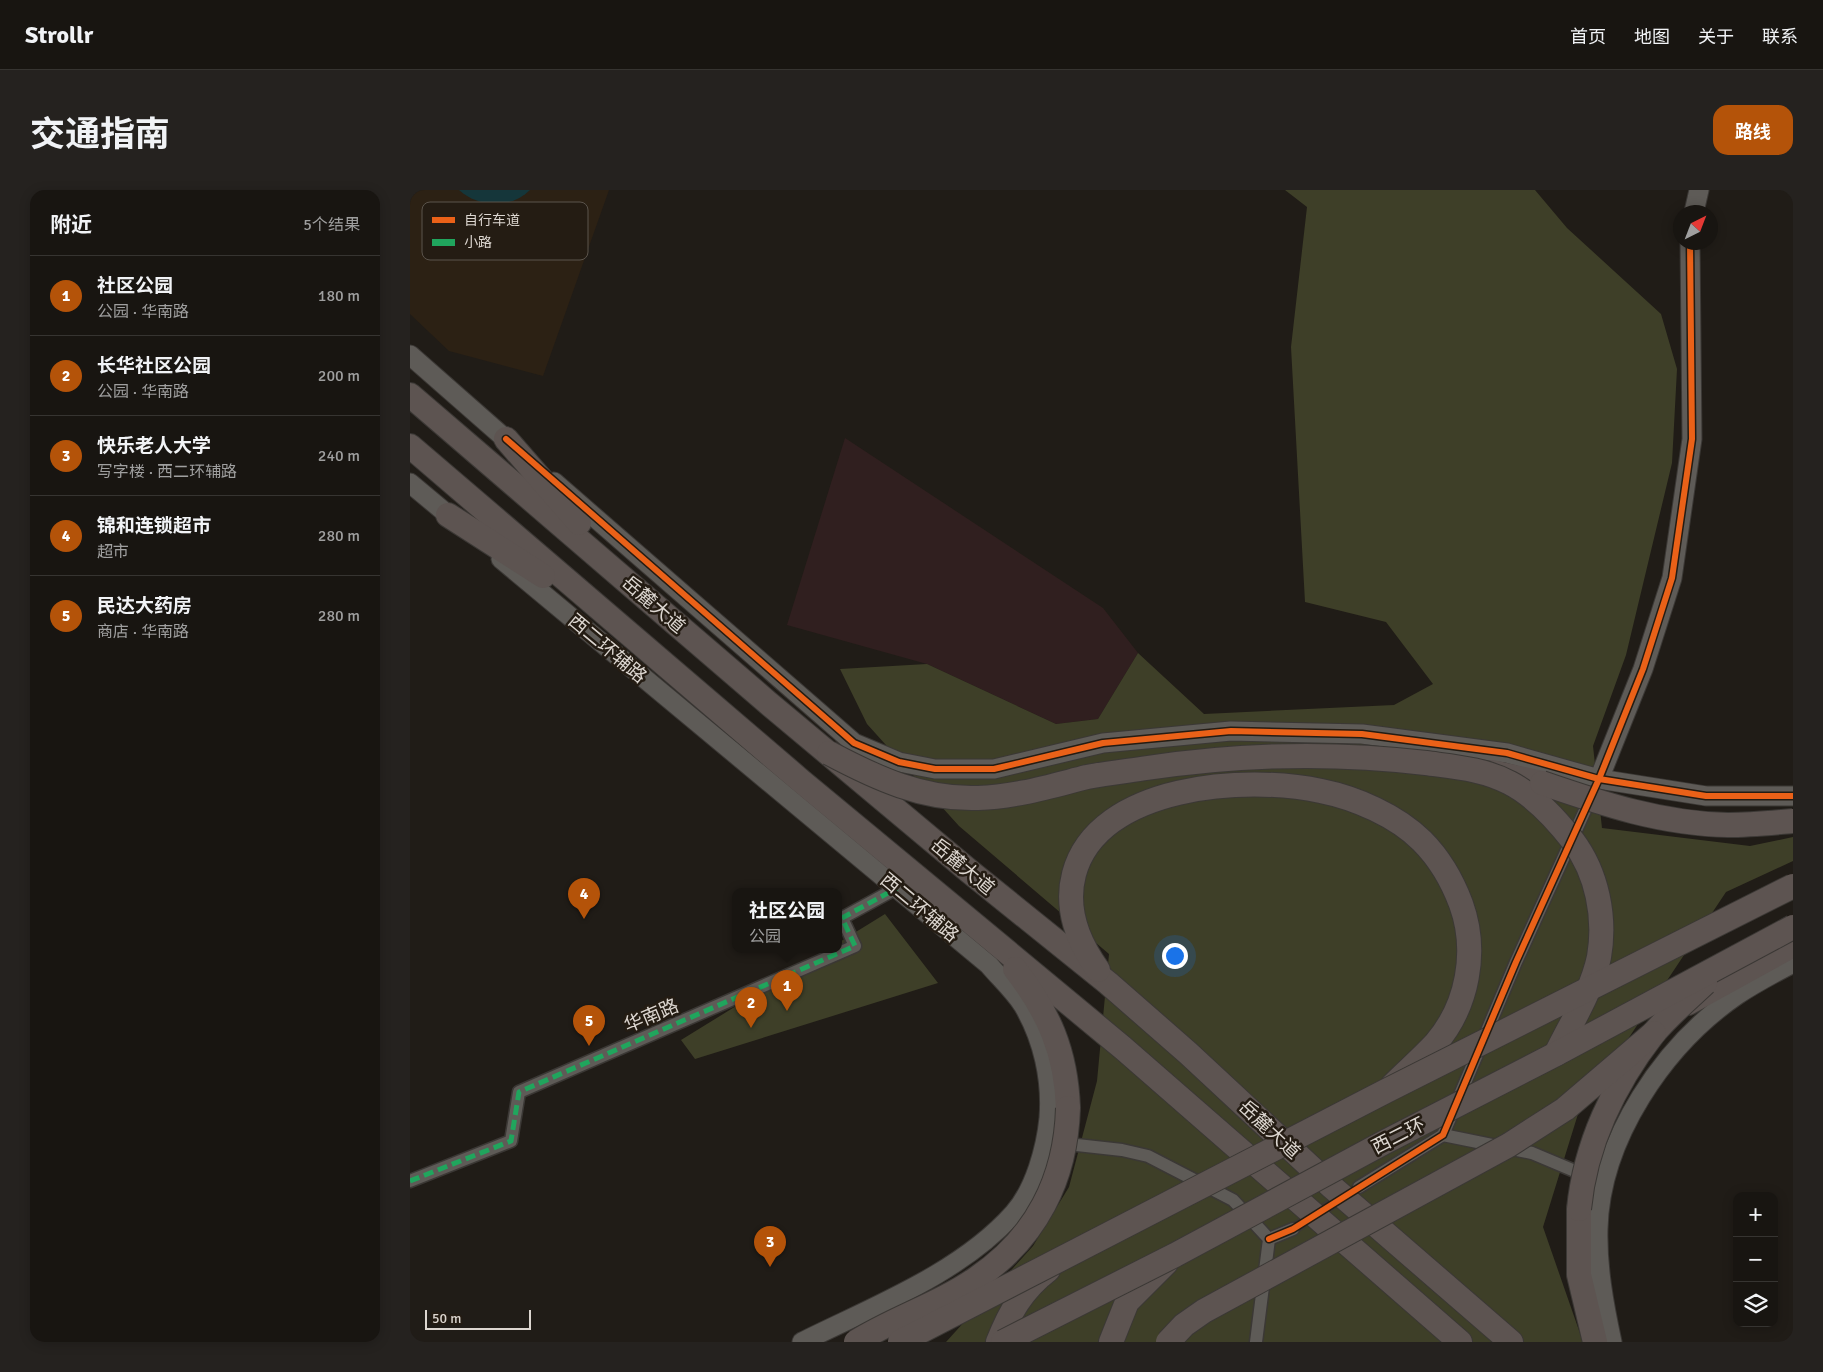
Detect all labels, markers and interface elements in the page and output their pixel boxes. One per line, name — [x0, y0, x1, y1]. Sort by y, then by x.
text: Strollr — [25, 20, 93, 50]
text: 首页 — [1570, 26, 1606, 48]
text: 地图 — [1634, 26, 1670, 48]
text: 关于 — [1698, 26, 1734, 48]
text: 联系 — [1762, 26, 1798, 48]
button: 路线 — [1713, 105, 1793, 155]
text: 交通指南 — [30, 113, 170, 156]
legend — [422, 202, 588, 260]
north arrow — [1673, 205, 1718, 250]
text: 附近 — [50, 212, 92, 238]
text: 自行车道 — [464, 212, 520, 229]
text: 5个结果 — [303, 215, 360, 235]
text: 小路 — [464, 234, 492, 251]
text: 社区公园 — [97, 274, 173, 298]
text: 1 — [62, 286, 70, 306]
text: 180 m — [318, 286, 360, 306]
text: 公园 · 华南路 — [97, 302, 189, 322]
text: 长华社区公园 — [97, 354, 211, 378]
text: 2 — [62, 366, 70, 386]
text: 200 m — [318, 366, 360, 386]
text: 公园 · 华南路 — [97, 382, 189, 402]
text: 快乐老人大学 — [97, 434, 211, 458]
text: 3 — [62, 446, 70, 466]
text: 240 m — [318, 446, 360, 466]
text: 写字楼 · 西二环辅路 — [97, 462, 237, 482]
text: 锦和连锁超市 — [97, 514, 211, 538]
text: 4 — [62, 526, 70, 546]
text: 280 m — [318, 526, 360, 546]
text: 超市 — [97, 542, 129, 562]
street label: 岳麓大道 — [617, 571, 690, 639]
text: 民达大药房 — [97, 594, 192, 618]
text: 5 — [62, 606, 70, 626]
text: 280 m — [318, 606, 360, 626]
street label: 西二环辅路 — [563, 609, 651, 688]
text: 商店 · 华南路 — [97, 622, 189, 642]
street label: 岳麓大道 — [926, 833, 999, 900]
street label: 西二环辅路 — [875, 868, 963, 947]
pin: 4 — [568, 878, 600, 919]
popup — [732, 888, 842, 953]
text: 社区公园 — [749, 899, 825, 923]
text: 公园 — [749, 927, 781, 947]
your location — [1162, 943, 1188, 969]
pin: 1 — [771, 970, 803, 1011]
pin: 2 — [735, 987, 767, 1028]
street label: 华南路 — [620, 994, 682, 1038]
pin: 5 — [573, 1005, 605, 1046]
street label: 岳麓大道 — [1233, 1095, 1305, 1164]
street label: 西二环 — [1368, 1112, 1429, 1160]
map controls — [1733, 1192, 1778, 1327]
button: + — [1733, 1192, 1778, 1237]
pin: 3 — [754, 1226, 786, 1267]
button: − — [1733, 1237, 1778, 1282]
button: layers — [1733, 1282, 1778, 1327]
scale bar — [425, 1307, 531, 1330]
text: 50 m — [432, 1310, 461, 1327]

